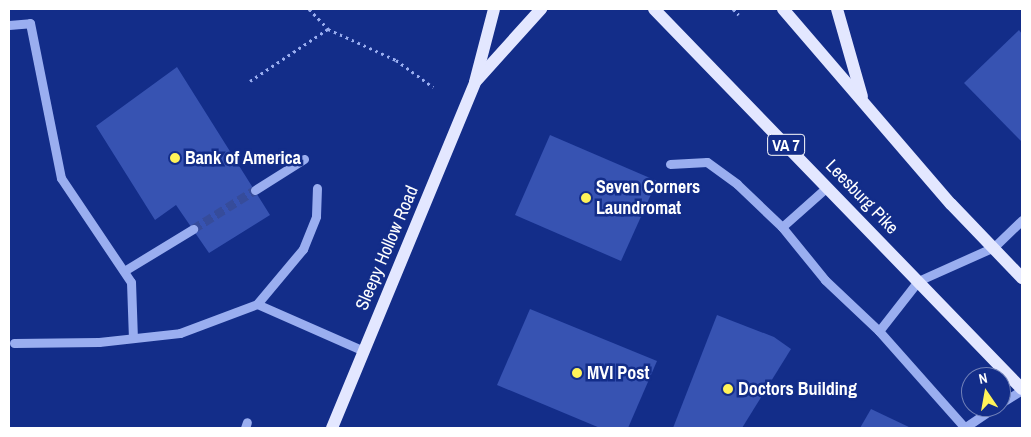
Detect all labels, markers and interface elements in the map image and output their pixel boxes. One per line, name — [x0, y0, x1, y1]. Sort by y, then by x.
road number: VA 7 — [766, 132, 806, 158]
place label: Bank of America — [185, 147, 301, 169]
marker: Bank of America — [169, 152, 181, 164]
street label: Leesburg Pike — [821, 155, 903, 239]
place label: Seven Corners Laundromat — [596, 177, 700, 220]
street label: Sleepy Hollow Road — [351, 183, 423, 313]
marker: Seven Corners Laundromat — [580, 192, 592, 204]
place label: MVI Post — [587, 362, 649, 384]
marker: MVI Post — [571, 367, 583, 379]
north arrow — [961, 367, 1011, 417]
text: N — [977, 369, 989, 388]
place label: Doctors Building — [738, 378, 857, 400]
marker: Doctors Building — [722, 383, 734, 395]

